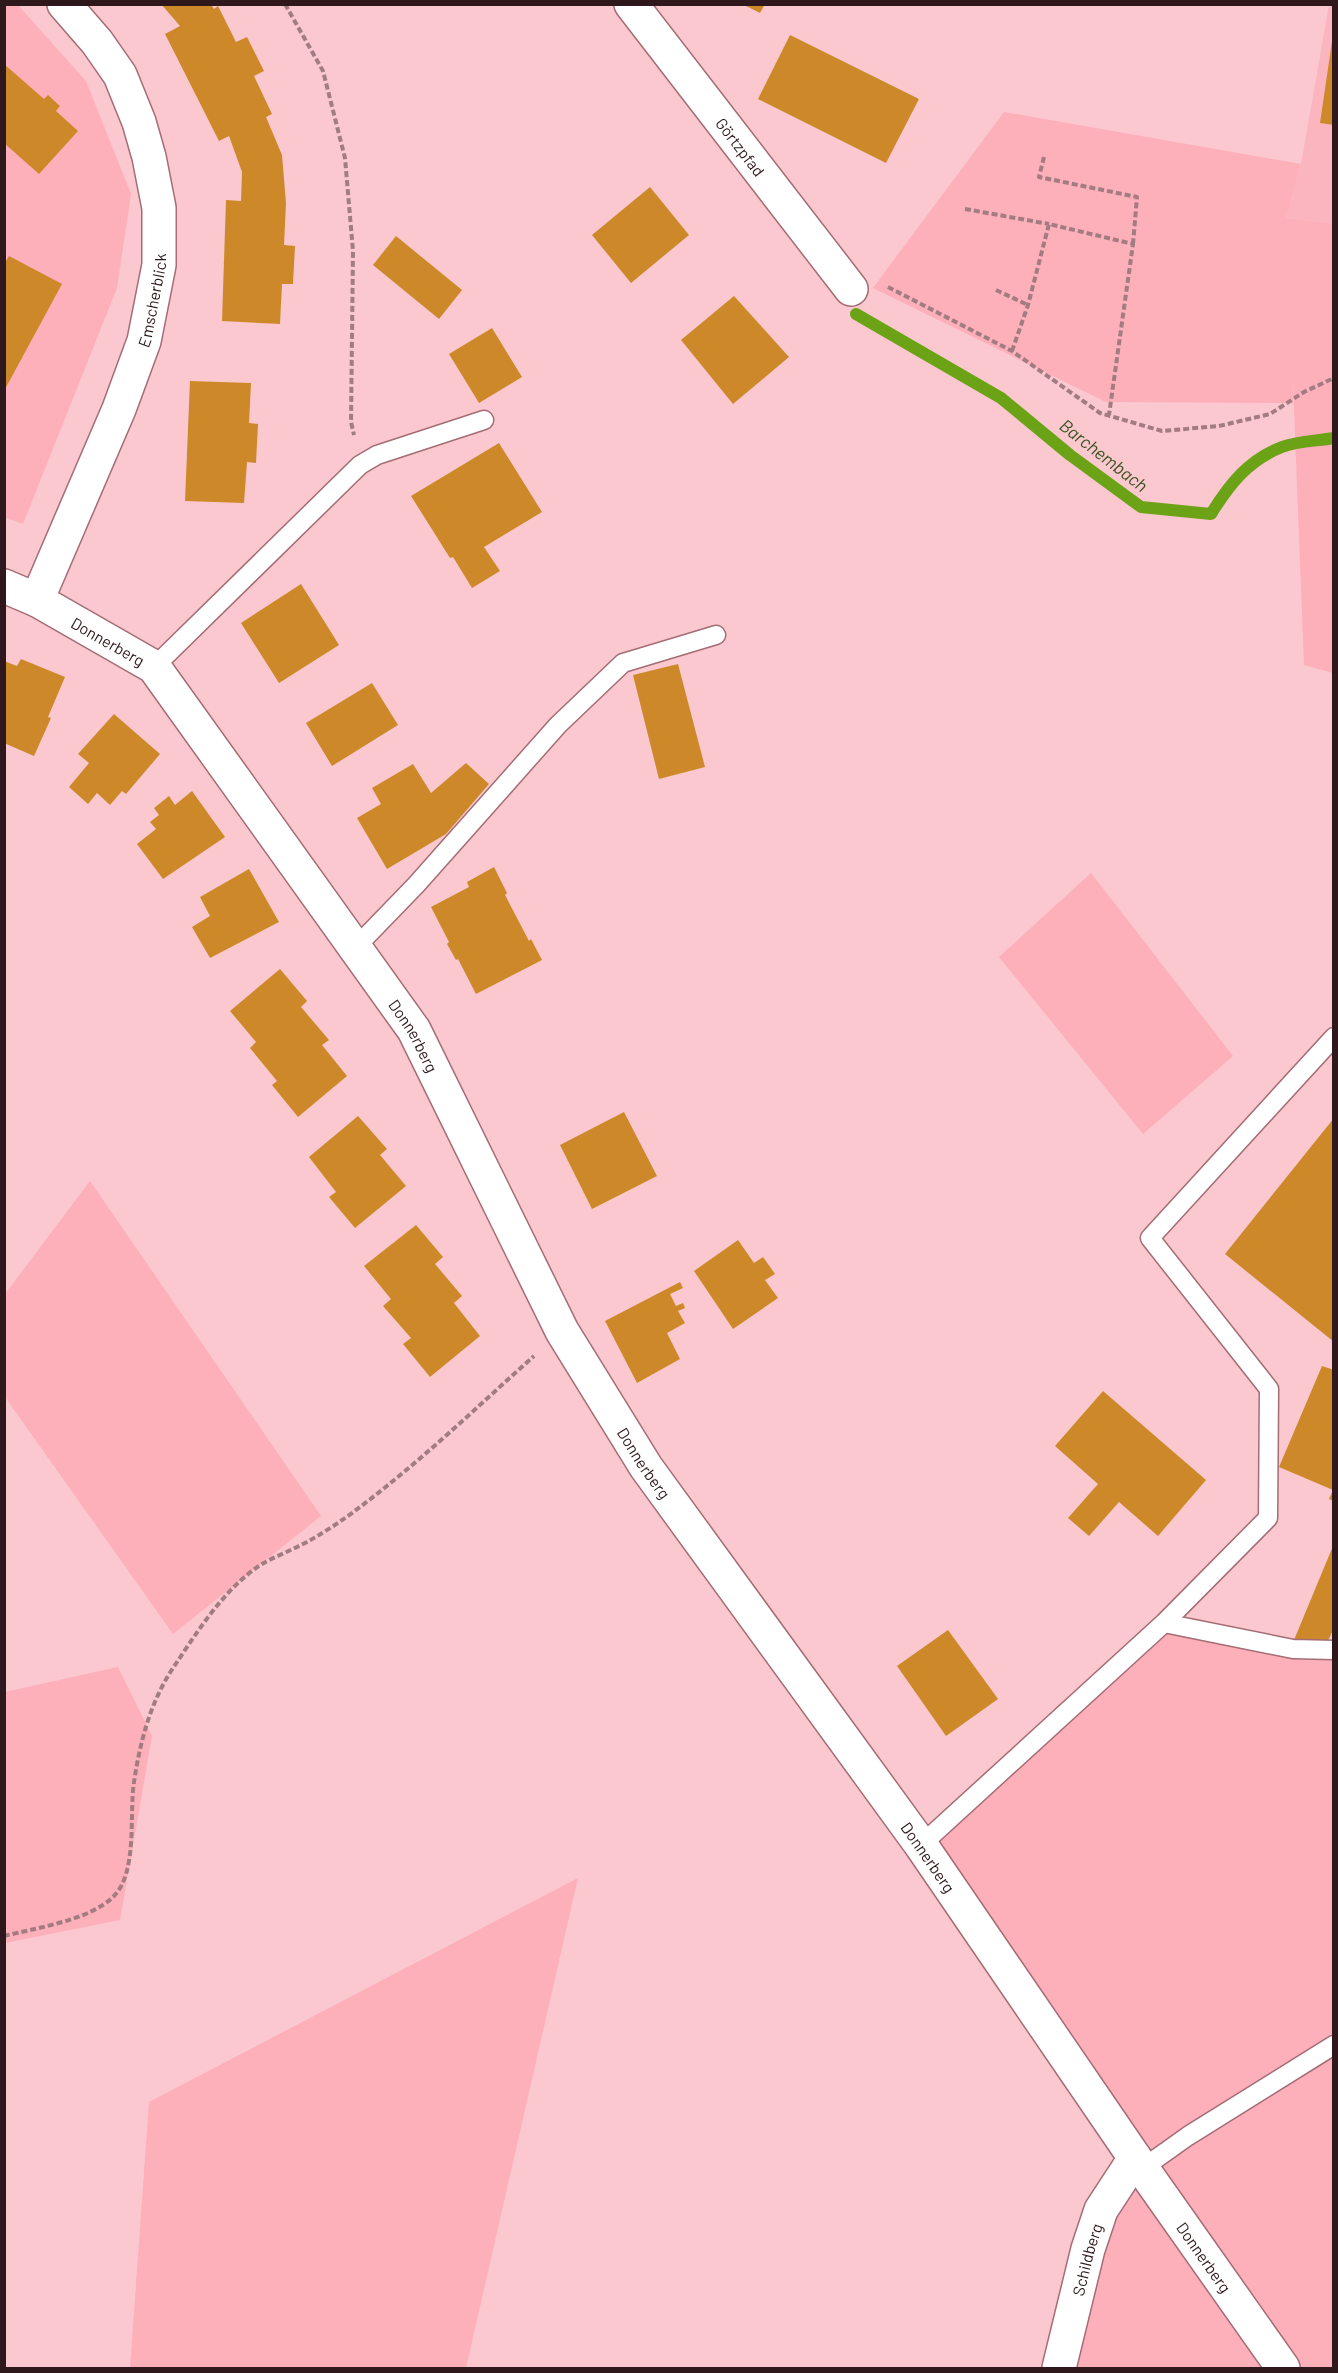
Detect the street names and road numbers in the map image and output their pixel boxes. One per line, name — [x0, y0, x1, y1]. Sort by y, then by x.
street label: Görtzpfad — [713, 114, 769, 179]
street label: Emscherblick — [133, 253, 169, 350]
street label: Donnerberg — [68, 612, 148, 669]
street label: Donnerberg — [385, 995, 443, 1075]
street label: Donnerberg — [614, 1424, 675, 1502]
street label: Donnerberg — [898, 1818, 960, 1896]
street label: Donnerberg — [1173, 2218, 1236, 2296]
street label: Schildberg — [1068, 2221, 1105, 2297]

